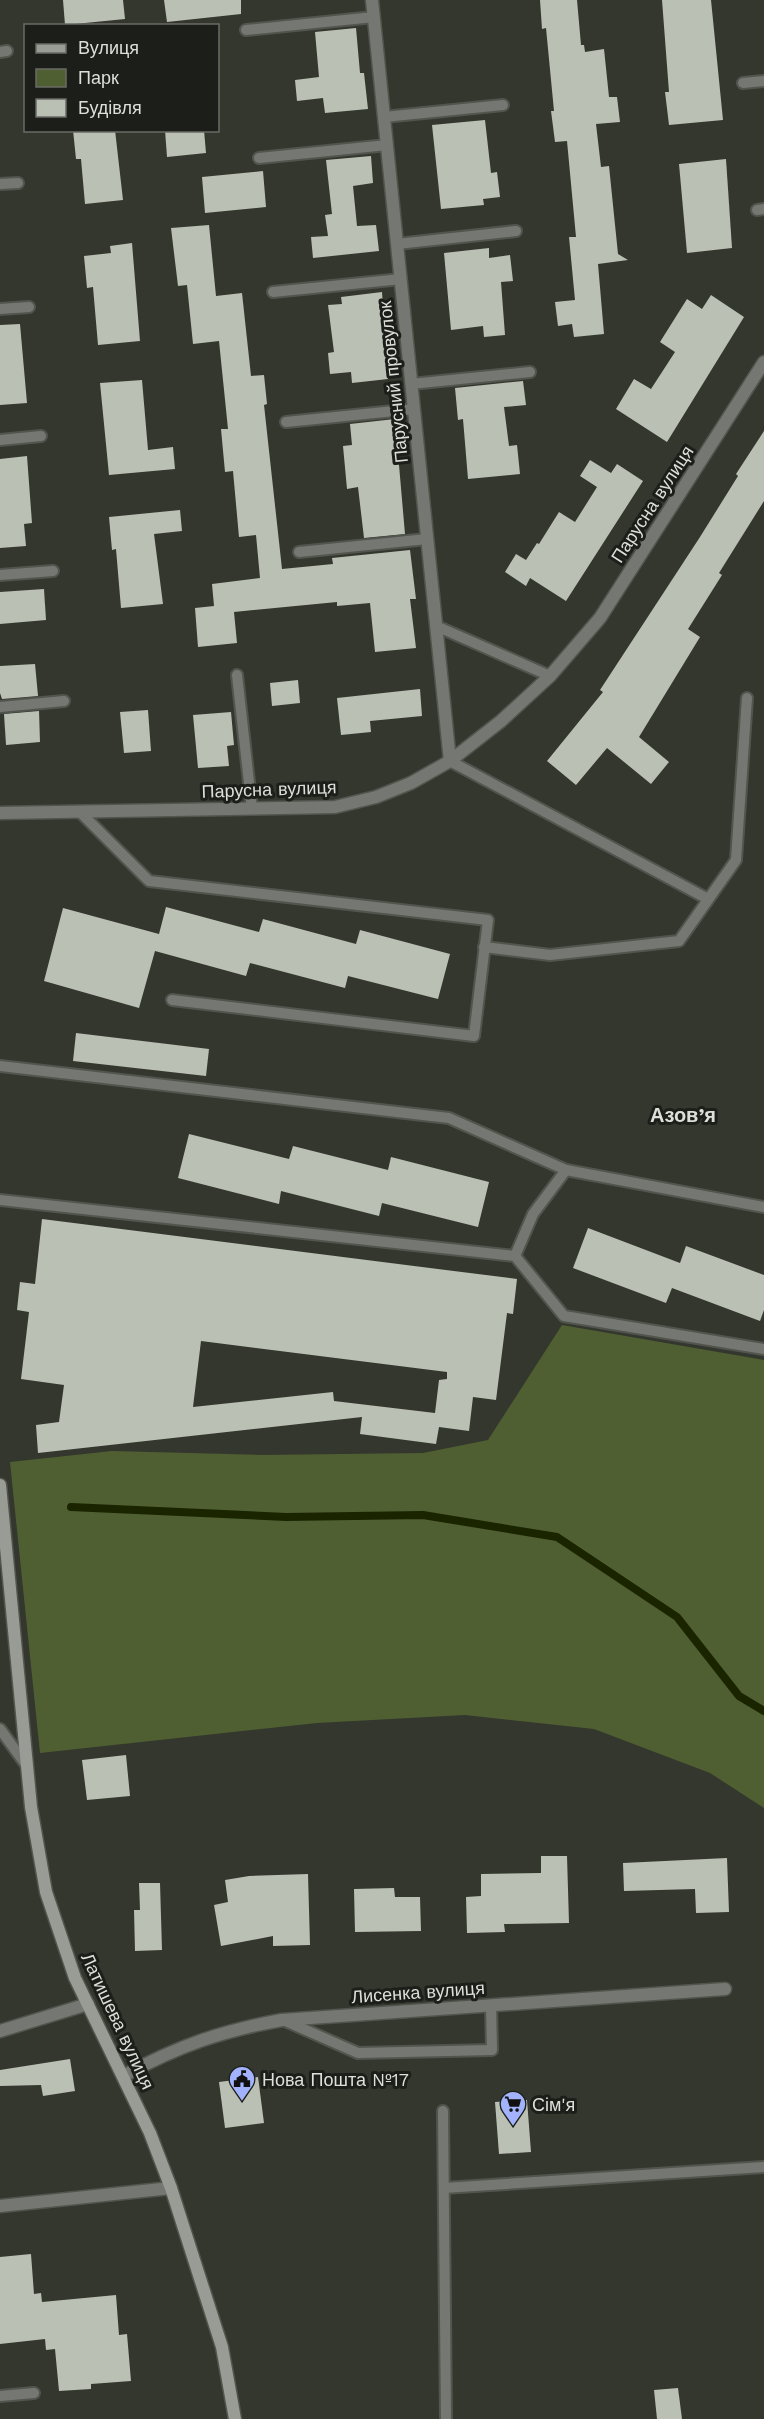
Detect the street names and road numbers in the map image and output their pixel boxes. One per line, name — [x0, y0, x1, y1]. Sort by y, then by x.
street label: Парусний провулок — [374, 300, 412, 464]
street label: Парусна вулиця — [606, 442, 698, 566]
street label: Парусна вулиця — [201, 776, 337, 802]
street label: Латишева вулиця — [77, 1949, 159, 2093]
street label: Лисенка вулиця — [351, 1977, 485, 2007]

